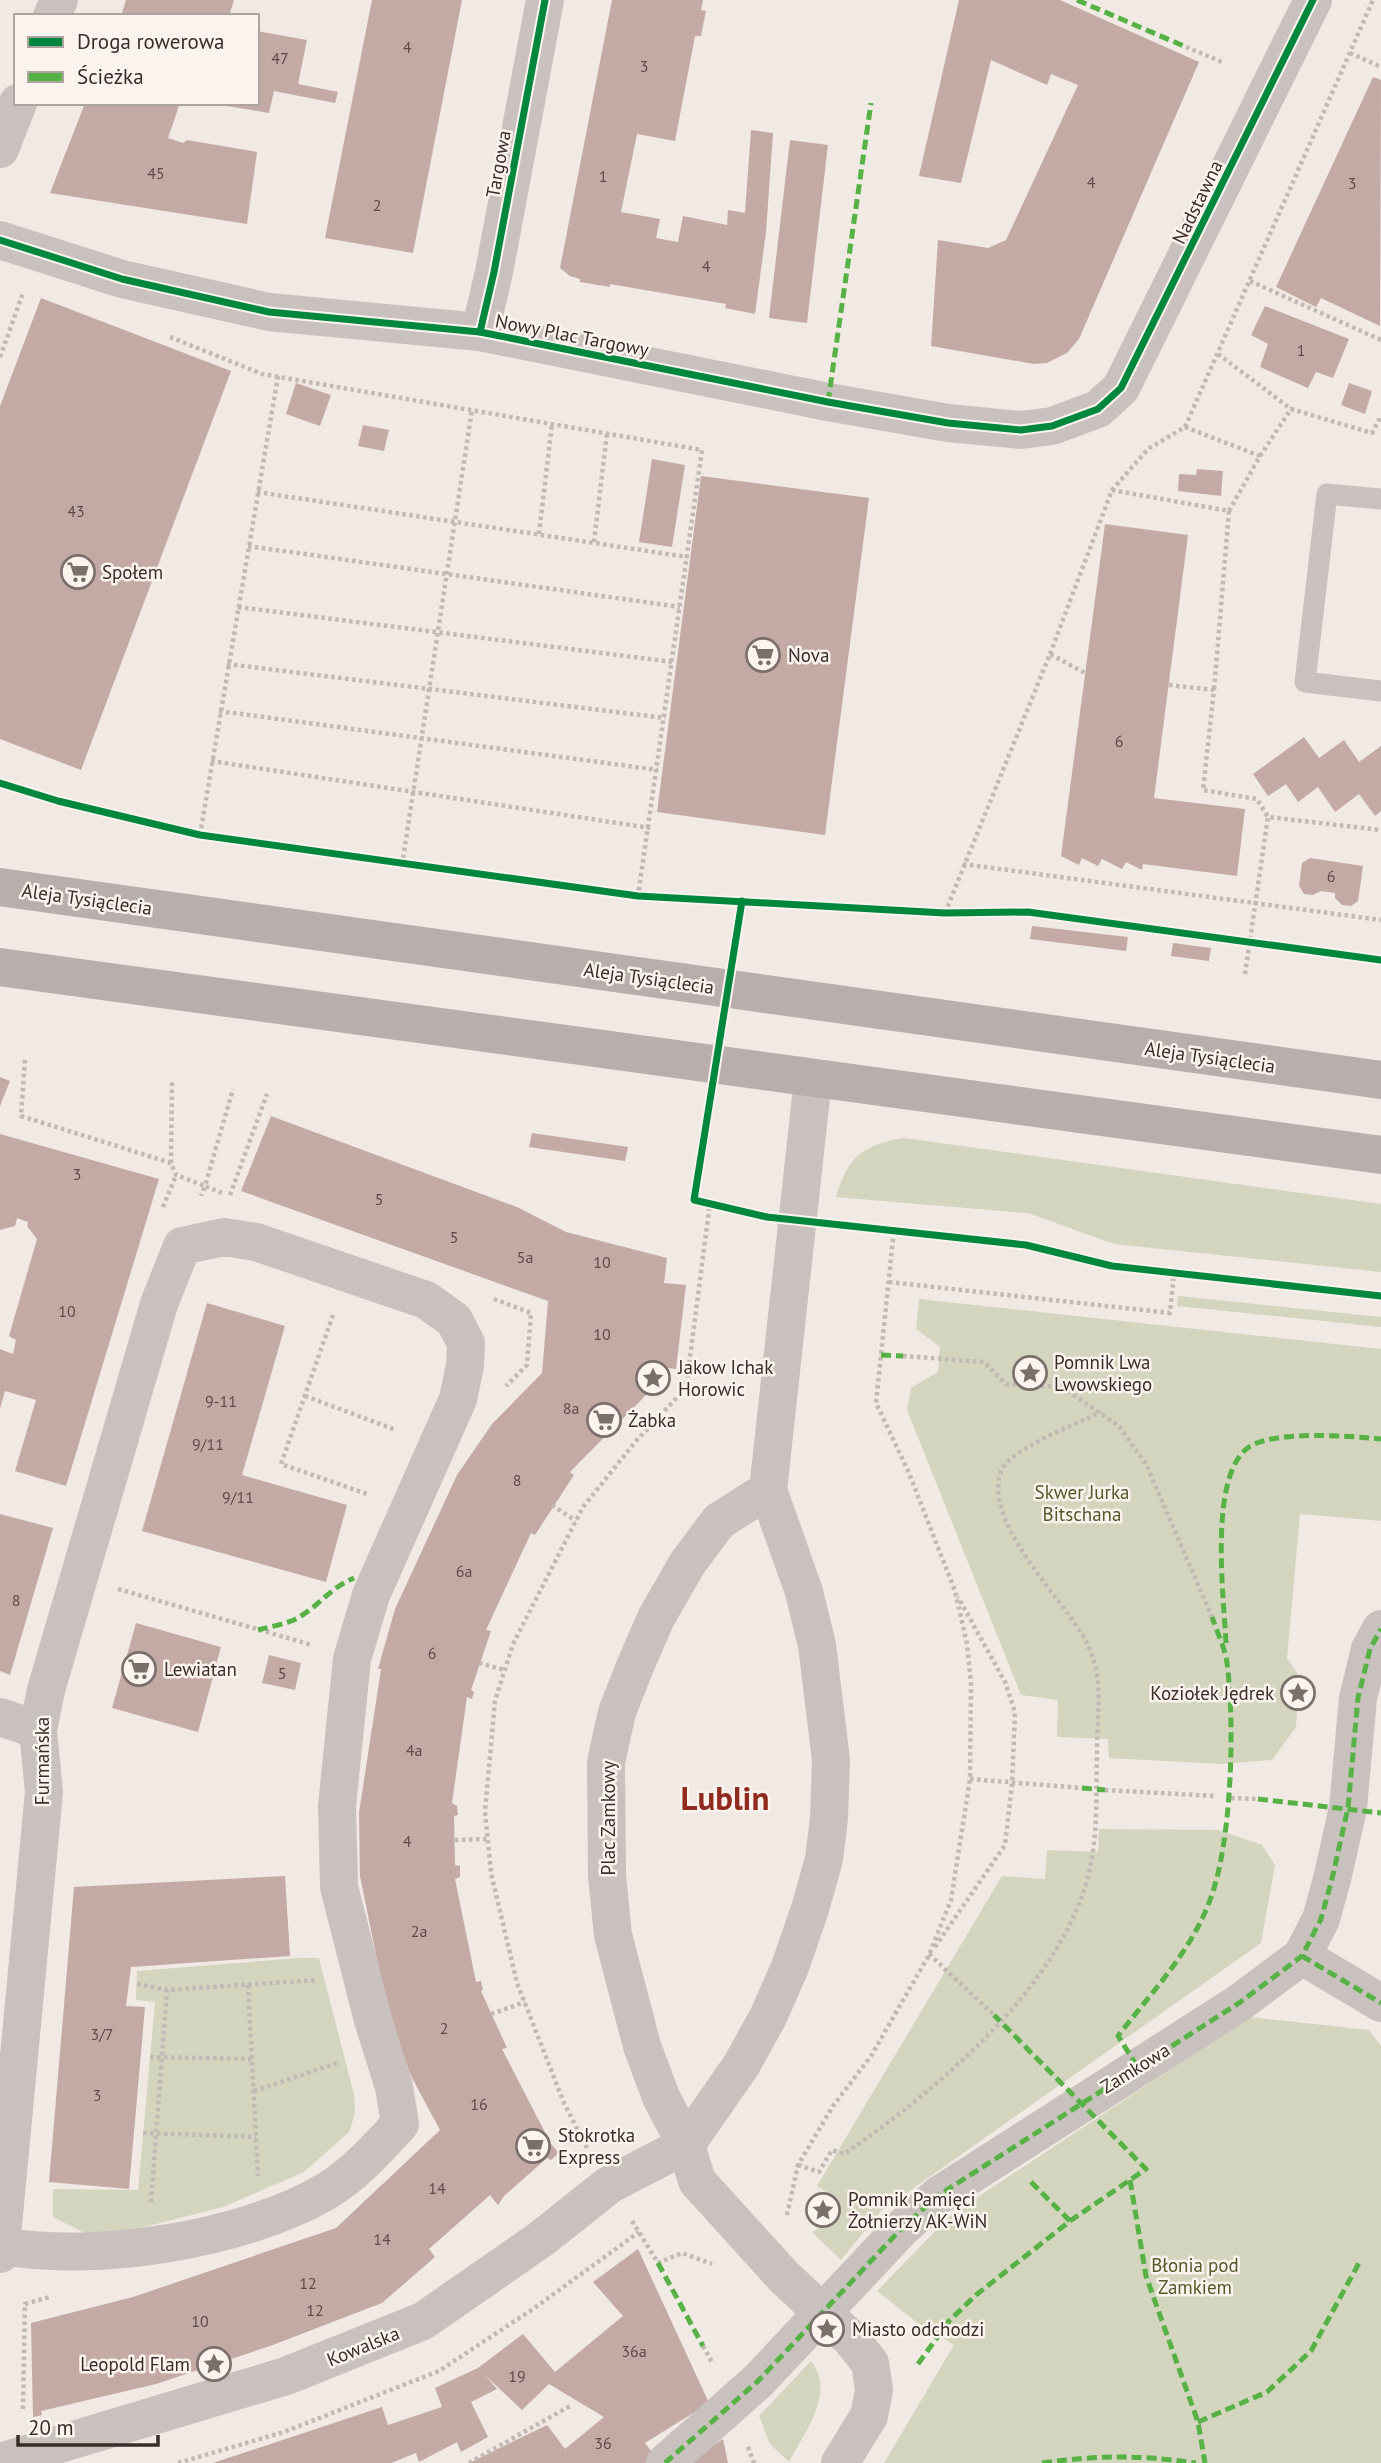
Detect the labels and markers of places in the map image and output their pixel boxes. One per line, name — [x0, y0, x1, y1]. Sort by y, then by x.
supermarket icon: Społem — [59, 553, 97, 591]
place label: Społem — [102, 560, 163, 584]
supermarket icon: Nova — [744, 636, 782, 674]
place label: Nova — [788, 643, 829, 667]
place label: Pomnik Lwa Lwowskiego — [1054, 1350, 1152, 1396]
place icon: Pomnik Lwa Lwowskiego — [1011, 1354, 1049, 1392]
place label: Jakow Ichak Horowic — [677, 1355, 773, 1401]
place icon: Jakow Ichak Horowic — [634, 1359, 672, 1397]
supermarket icon: Żabka — [585, 1401, 623, 1439]
place label: Żabka — [628, 1408, 676, 1432]
supermarket icon: Lewiatan — [120, 1650, 158, 1688]
place label: Lewiatan — [164, 1657, 237, 1681]
place icon: Koziołek Jędrek — [1279, 1674, 1317, 1712]
place label: Koziołek Jędrek — [1150, 1681, 1274, 1705]
place label: Stokrotka Express — [558, 2123, 635, 2169]
supermarket icon: Stokrotka Express — [514, 2127, 552, 2165]
place label: Pomnik Pamięci Żołnierzy AK-WiN — [848, 2187, 987, 2233]
place icon: Pomnik Pamięci Żołnierzy AK-WiN — [804, 2191, 842, 2229]
place icon: Miasto odchodzi — [808, 2310, 846, 2348]
place label: Miasto odchodzi — [852, 2317, 984, 2341]
place icon: Leopold Flam — [195, 2345, 233, 2383]
place label: Leopold Flam — [80, 2352, 190, 2376]

